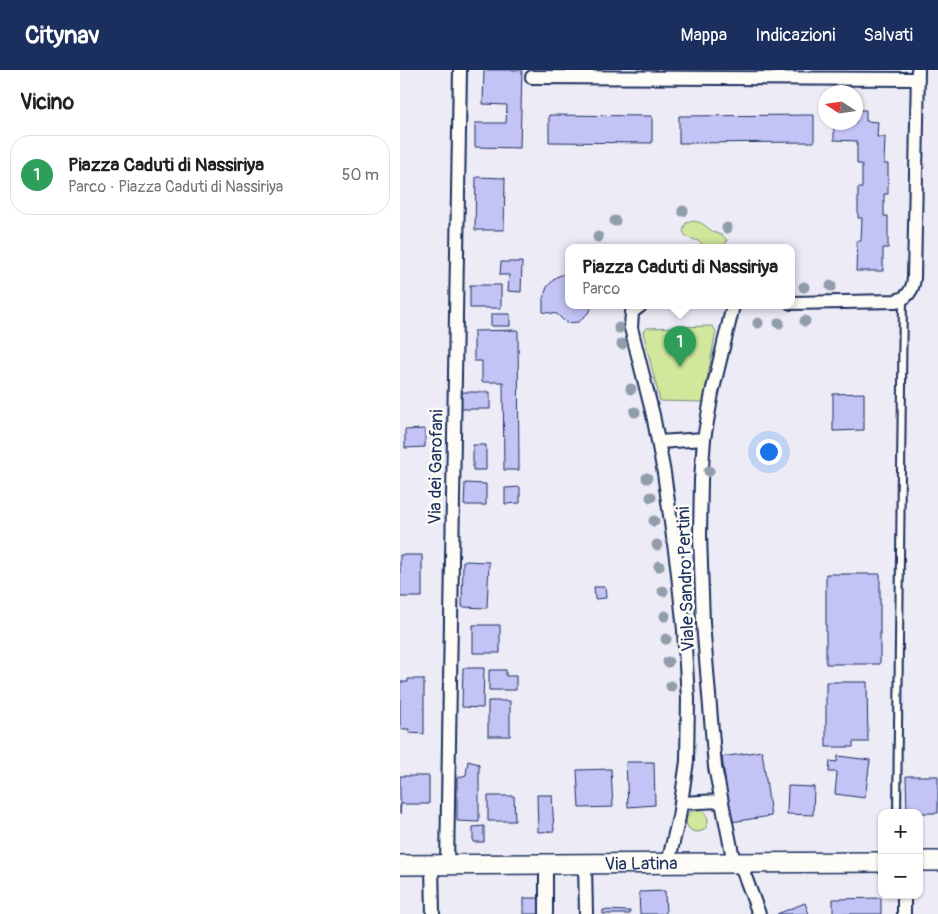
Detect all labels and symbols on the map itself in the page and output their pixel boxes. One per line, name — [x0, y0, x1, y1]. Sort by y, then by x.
north arrow — [818, 85, 863, 130]
pin: 1 — [664, 326, 696, 367]
street label: Via dei Garofani — [423, 409, 449, 525]
your location — [756, 439, 782, 465]
street label: Viale Sandro Pertini — [672, 506, 700, 652]
street label: Via Latina — [604, 852, 678, 875]

